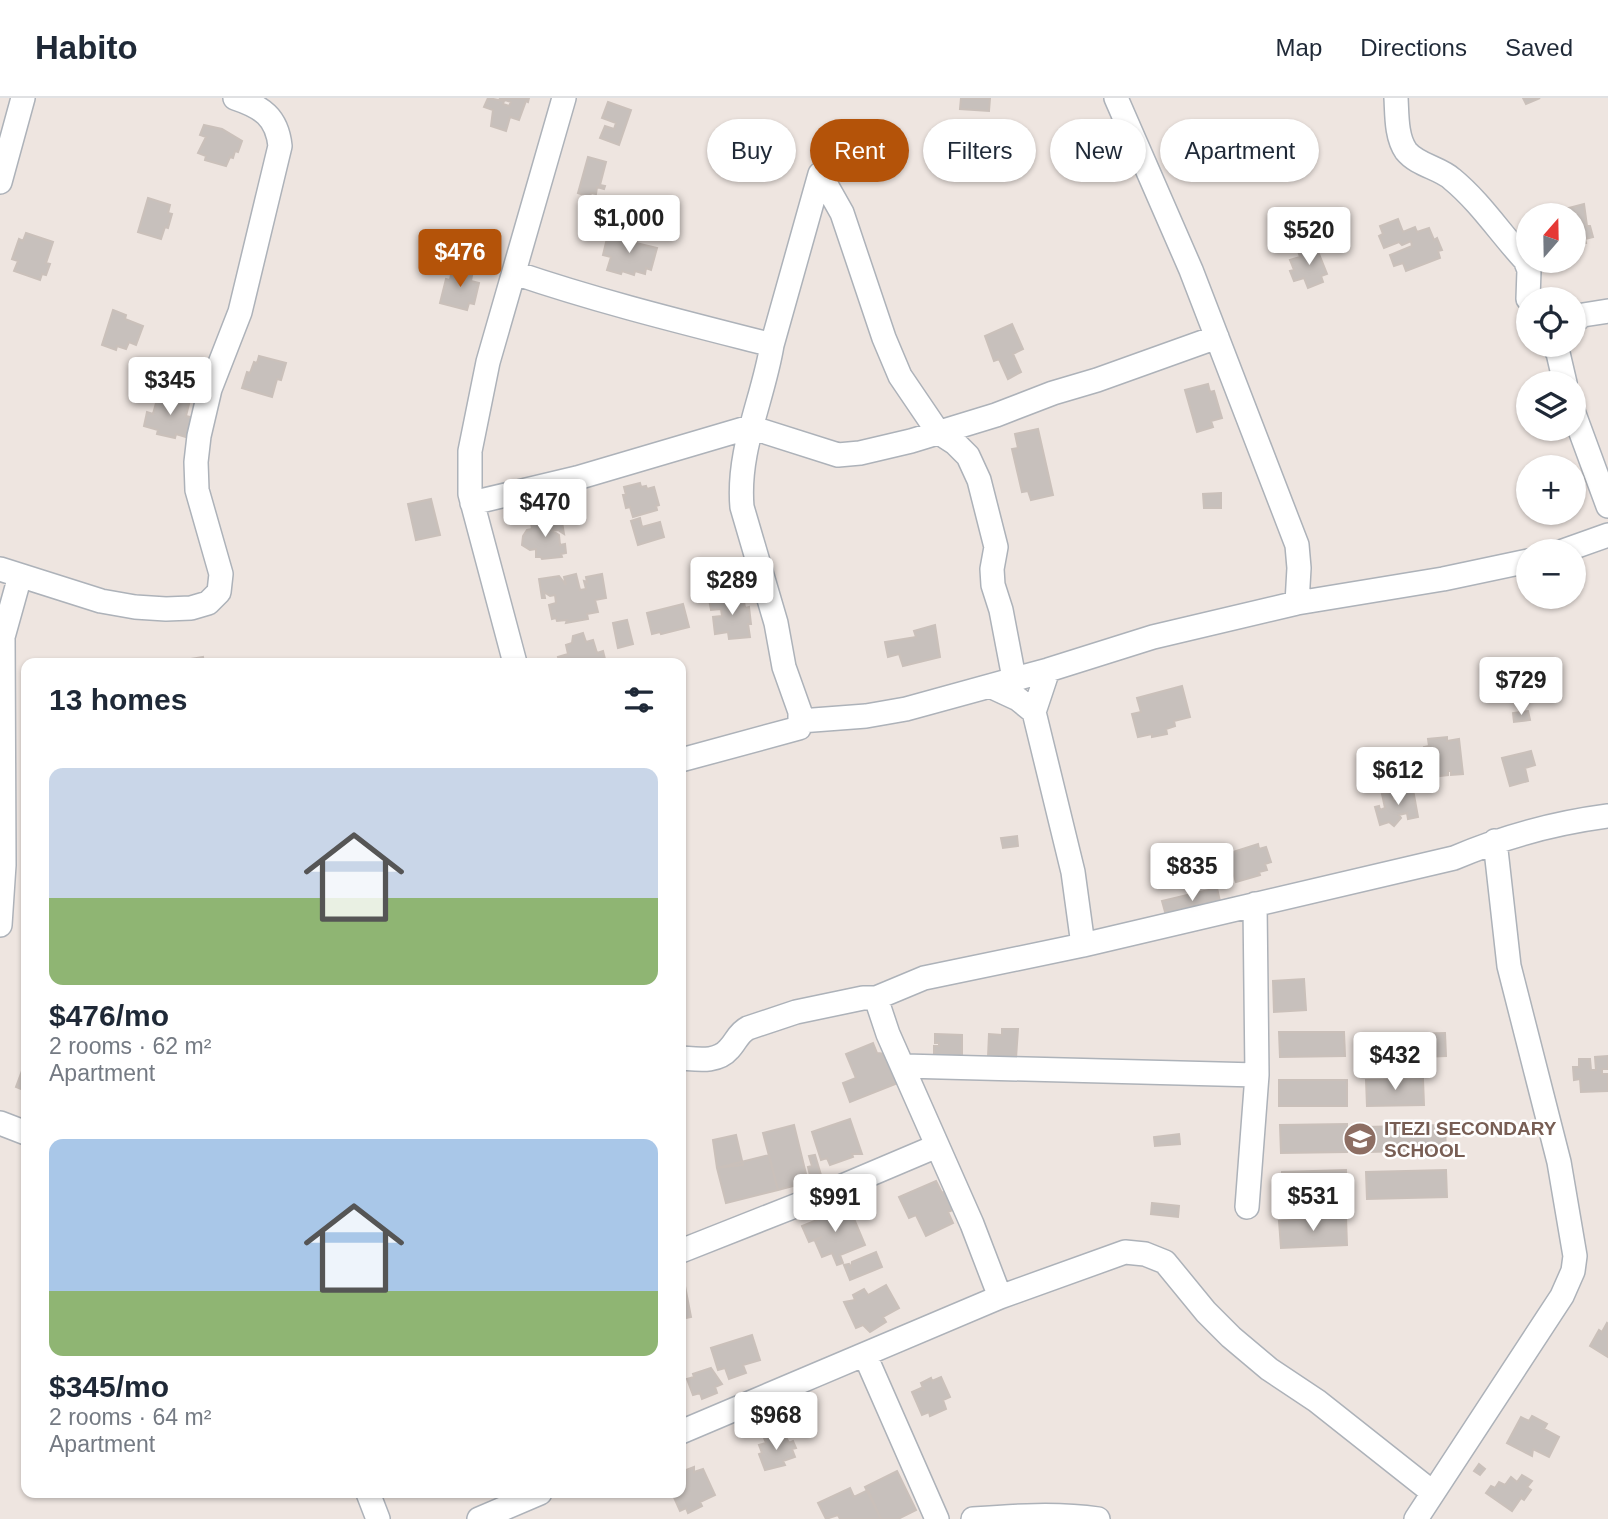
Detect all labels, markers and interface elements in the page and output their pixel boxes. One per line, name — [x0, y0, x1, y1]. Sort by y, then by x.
text: Habito — [35, 29, 138, 66]
text: Map — [1276, 34, 1322, 61]
text: Directions — [1360, 34, 1467, 61]
text: Saved — [1505, 34, 1573, 61]
chip: Buy — [707, 119, 796, 182]
chip: Rent — [810, 119, 909, 182]
chip: Filters — [923, 119, 1036, 182]
chip: New — [1050, 119, 1146, 182]
chip: Apartment — [1160, 119, 1319, 182]
pin: $1,000 — [572, 195, 686, 255]
north arrow — [1516, 203, 1586, 273]
map controls — [1516, 203, 1586, 609]
text: $1,000 — [594, 205, 664, 231]
pin: $520 — [1268, 208, 1350, 267]
text: $520 — [1283, 217, 1335, 243]
pin: $476 — [419, 230, 501, 289]
text: $476 — [434, 239, 486, 265]
button: locate — [1516, 287, 1586, 357]
pin: $345 — [129, 358, 211, 417]
text: $345 — [144, 367, 196, 393]
button: layers — [1516, 371, 1586, 441]
button: + — [1516, 455, 1586, 525]
pin: $470 — [504, 480, 586, 539]
text: $470 — [519, 489, 571, 515]
button: − — [1516, 539, 1586, 609]
pin: $289 — [691, 558, 773, 617]
text: $289 — [706, 567, 758, 593]
pin: $729 — [1480, 658, 1562, 717]
text: $729 — [1495, 667, 1547, 693]
icon: filters — [620, 681, 658, 719]
text: 13 homes — [49, 683, 187, 716]
pin: $612 — [1357, 748, 1439, 807]
text: $612 — [1372, 757, 1424, 783]
icon: home — [291, 814, 417, 940]
pin: $835 — [1151, 844, 1233, 903]
text: $835 — [1166, 853, 1218, 879]
text: $476/mo — [49, 999, 169, 1032]
pin: $432 — [1354, 1032, 1436, 1092]
text: 2 rooms · 62 m² — [49, 1033, 211, 1059]
text: $432 — [1369, 1042, 1421, 1068]
text: Apartment — [49, 1060, 155, 1086]
place label: ITEZI SECONDARY SCHOOL — [1384, 1118, 1557, 1161]
school or university icon: ITEZI SECONDARY SCHOOL — [1341, 1120, 1379, 1158]
pin: $991 — [794, 1174, 876, 1234]
pin: $531 — [1272, 1174, 1354, 1233]
text: $531 — [1287, 1183, 1339, 1209]
text: $991 — [809, 1184, 861, 1210]
icon: home — [291, 1185, 417, 1311]
text: $345/mo — [49, 1370, 169, 1403]
pin: $968 — [735, 1392, 817, 1452]
text: $968 — [750, 1402, 802, 1428]
text: 2 rooms · 64 m² — [49, 1404, 211, 1430]
text: Apartment — [49, 1431, 155, 1457]

